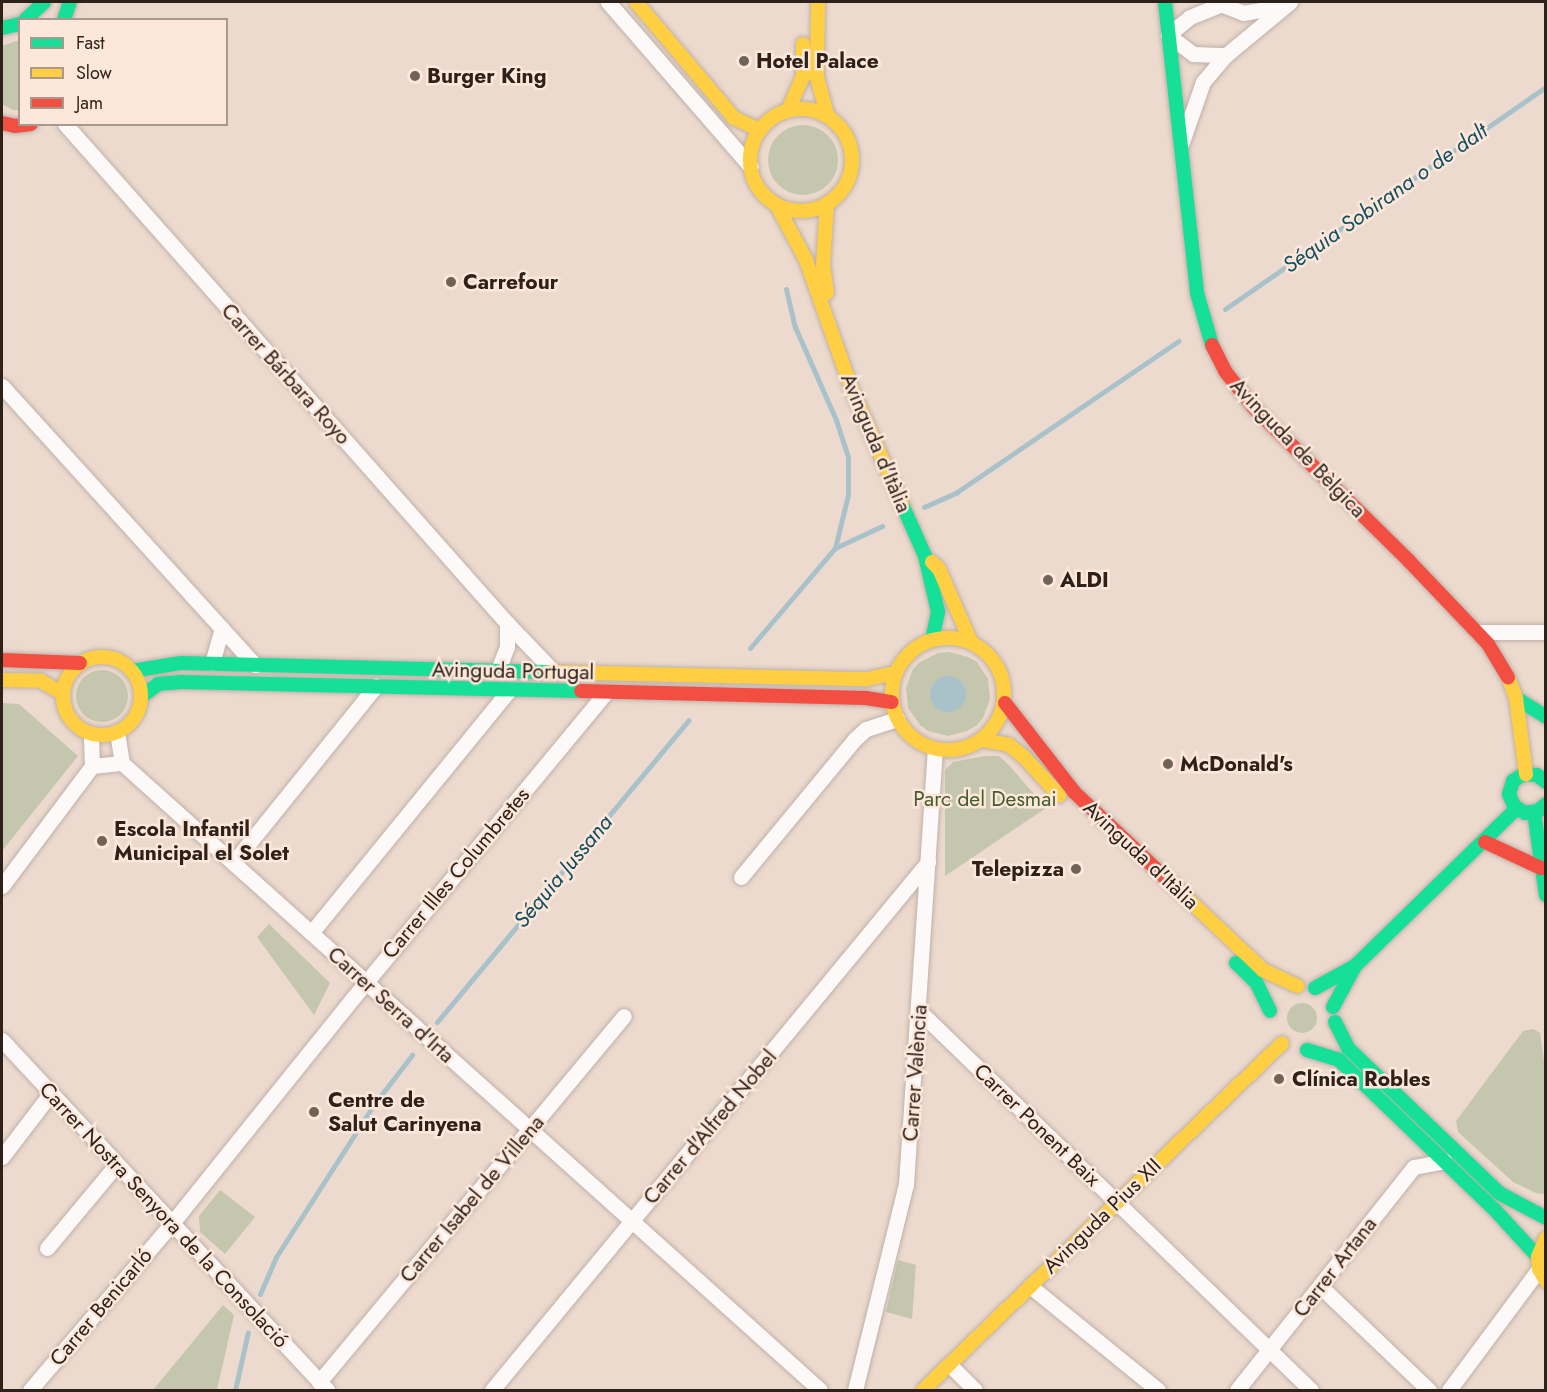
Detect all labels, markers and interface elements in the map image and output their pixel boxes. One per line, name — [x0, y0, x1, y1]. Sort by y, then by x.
legend — [18, 18, 228, 126]
text: Fast — [76, 30, 105, 56]
place label: Hotel Palace — [756, 48, 879, 74]
marker: Hotel Palace — [737, 54, 751, 68]
text: Slow — [76, 60, 112, 86]
place label: Burger King — [427, 63, 546, 89]
marker: Burger King — [408, 69, 422, 83]
text: Jam — [76, 90, 103, 116]
water label: Séquia Sobirana o de dalt — [1278, 117, 1492, 279]
place label: Carrefour — [463, 269, 558, 295]
marker: Carrefour — [444, 275, 458, 289]
street label: Carrer Bárbara Royo — [216, 298, 356, 450]
street label: Avinguda d'Itàlia — [835, 370, 917, 516]
street label: Avinguda de Bèlgica — [1225, 373, 1371, 523]
place label: ALDI — [1060, 567, 1109, 593]
marker: ALDI — [1041, 573, 1055, 587]
street label: Avinguda Portugal — [432, 657, 594, 685]
place label: McDonald's — [1180, 751, 1293, 777]
marker: McDonald's — [1161, 757, 1175, 771]
street label: Carrer Illes Columbretes — [377, 782, 535, 964]
park label: Parc del Desmai — [913, 786, 1057, 812]
street label: Avinguda d'Itàlia — [1078, 795, 1204, 915]
water label: Séquia Jussana — [508, 809, 618, 933]
place label: Escola Infantil Municipal el Solet — [114, 816, 289, 866]
marker: Escola Infantil Municipal el Solet — [95, 834, 109, 848]
place label: Telepizza — [972, 856, 1064, 882]
marker: Telepizza — [1069, 862, 1083, 876]
street label: Carrer Serra d'Irta — [323, 942, 459, 1068]
street label: Carrer València — [898, 1004, 932, 1142]
street label: Carrer d'Alfred Nobel — [638, 1045, 782, 1209]
street label: Carrer Ponent Baix — [969, 1058, 1105, 1192]
place label: Clínica Robles — [1292, 1066, 1430, 1092]
marker: Clínica Robles — [1270, 1070, 1288, 1088]
street label: Carrer Nostra Senyora de la Consolació — [34, 1077, 294, 1353]
place label: Centre de Salut Carinyena — [328, 1087, 482, 1137]
marker: Centre de Salut Carinyena — [305, 1103, 323, 1121]
street label: Carrer Isabel de Villena — [395, 1110, 549, 1288]
street label: Avinguda Pius XII — [1038, 1153, 1166, 1279]
street label: Carrer Artana — [1288, 1212, 1382, 1322]
street label: Carrer Benicarló — [45, 1243, 157, 1371]

